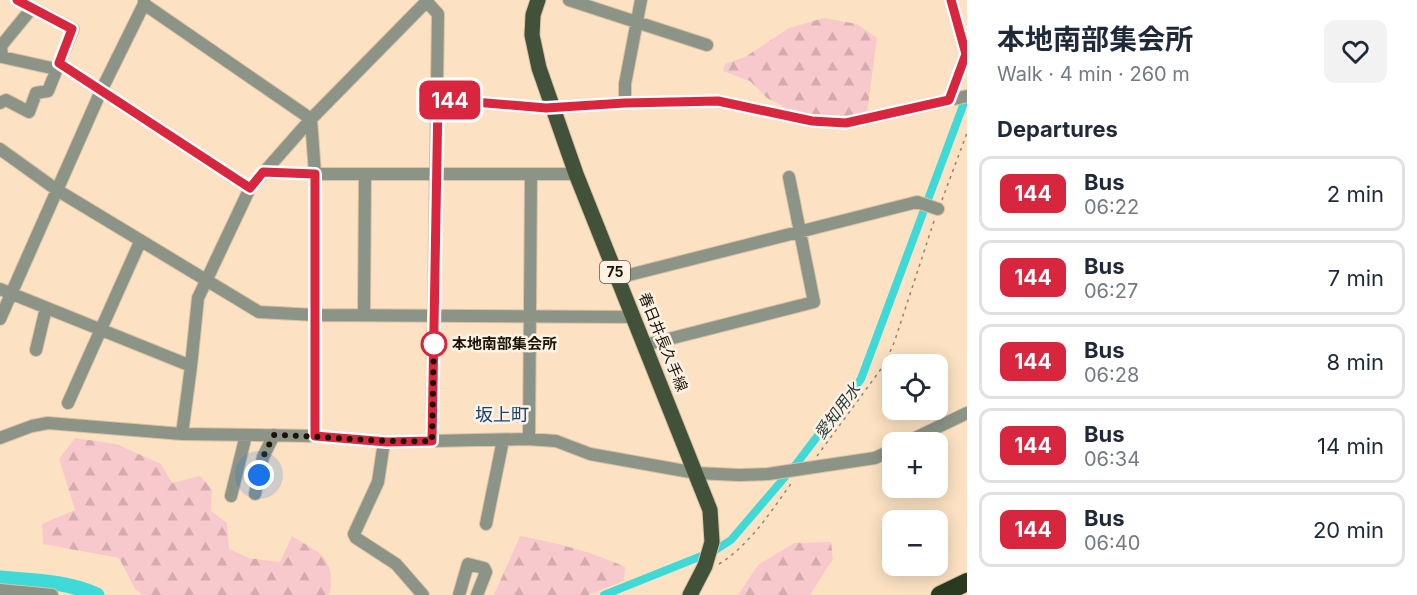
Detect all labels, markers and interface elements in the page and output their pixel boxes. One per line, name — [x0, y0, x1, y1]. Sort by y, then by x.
button: heart — [1324, 20, 1387, 83]
text: 本地南部集会所 — [997, 22, 1193, 56]
text: Walk · 4 min · 260 m — [997, 62, 1190, 86]
line badge: 144 — [416, 80, 484, 120]
text: 144 — [431, 88, 469, 113]
text: Departures — [997, 116, 1118, 142]
text: Bus — [1084, 169, 1125, 195]
text: 144 — [1014, 181, 1052, 206]
text: 2 min — [1327, 181, 1384, 207]
text: 06:22 — [1084, 195, 1139, 219]
text: Bus — [1084, 253, 1125, 279]
road number: 75 — [600, 261, 630, 283]
text: 144 — [1014, 265, 1052, 290]
text: 7 min — [1328, 265, 1384, 291]
text: 06:27 — [1084, 279, 1138, 303]
street label: 春日井長久手線 — [635, 290, 692, 394]
marker: 本地南部集会所 — [421, 331, 447, 357]
place label: 本地南部集会所 — [452, 334, 557, 353]
text: Bus — [1084, 337, 1125, 363]
text: 144 — [1014, 349, 1052, 374]
text: 8 min — [1327, 349, 1384, 375]
map controls — [882, 354, 948, 576]
button: locate — [882, 354, 948, 420]
text: 06:28 — [1084, 363, 1139, 387]
water label: 愛知用水 — [810, 378, 865, 443]
district label: 坂上町 — [475, 404, 529, 425]
text: Bus — [1084, 421, 1125, 447]
button: + — [882, 432, 948, 498]
text: 144 — [1014, 433, 1052, 458]
text: 14 min — [1317, 433, 1384, 459]
text: 06:34 — [1084, 447, 1140, 471]
your location — [244, 460, 274, 490]
text: Bus — [1084, 505, 1125, 531]
button: − — [882, 510, 948, 576]
text: 144 — [1014, 517, 1052, 542]
text: 20 min — [1313, 517, 1384, 543]
text: 06:40 — [1084, 531, 1140, 555]

